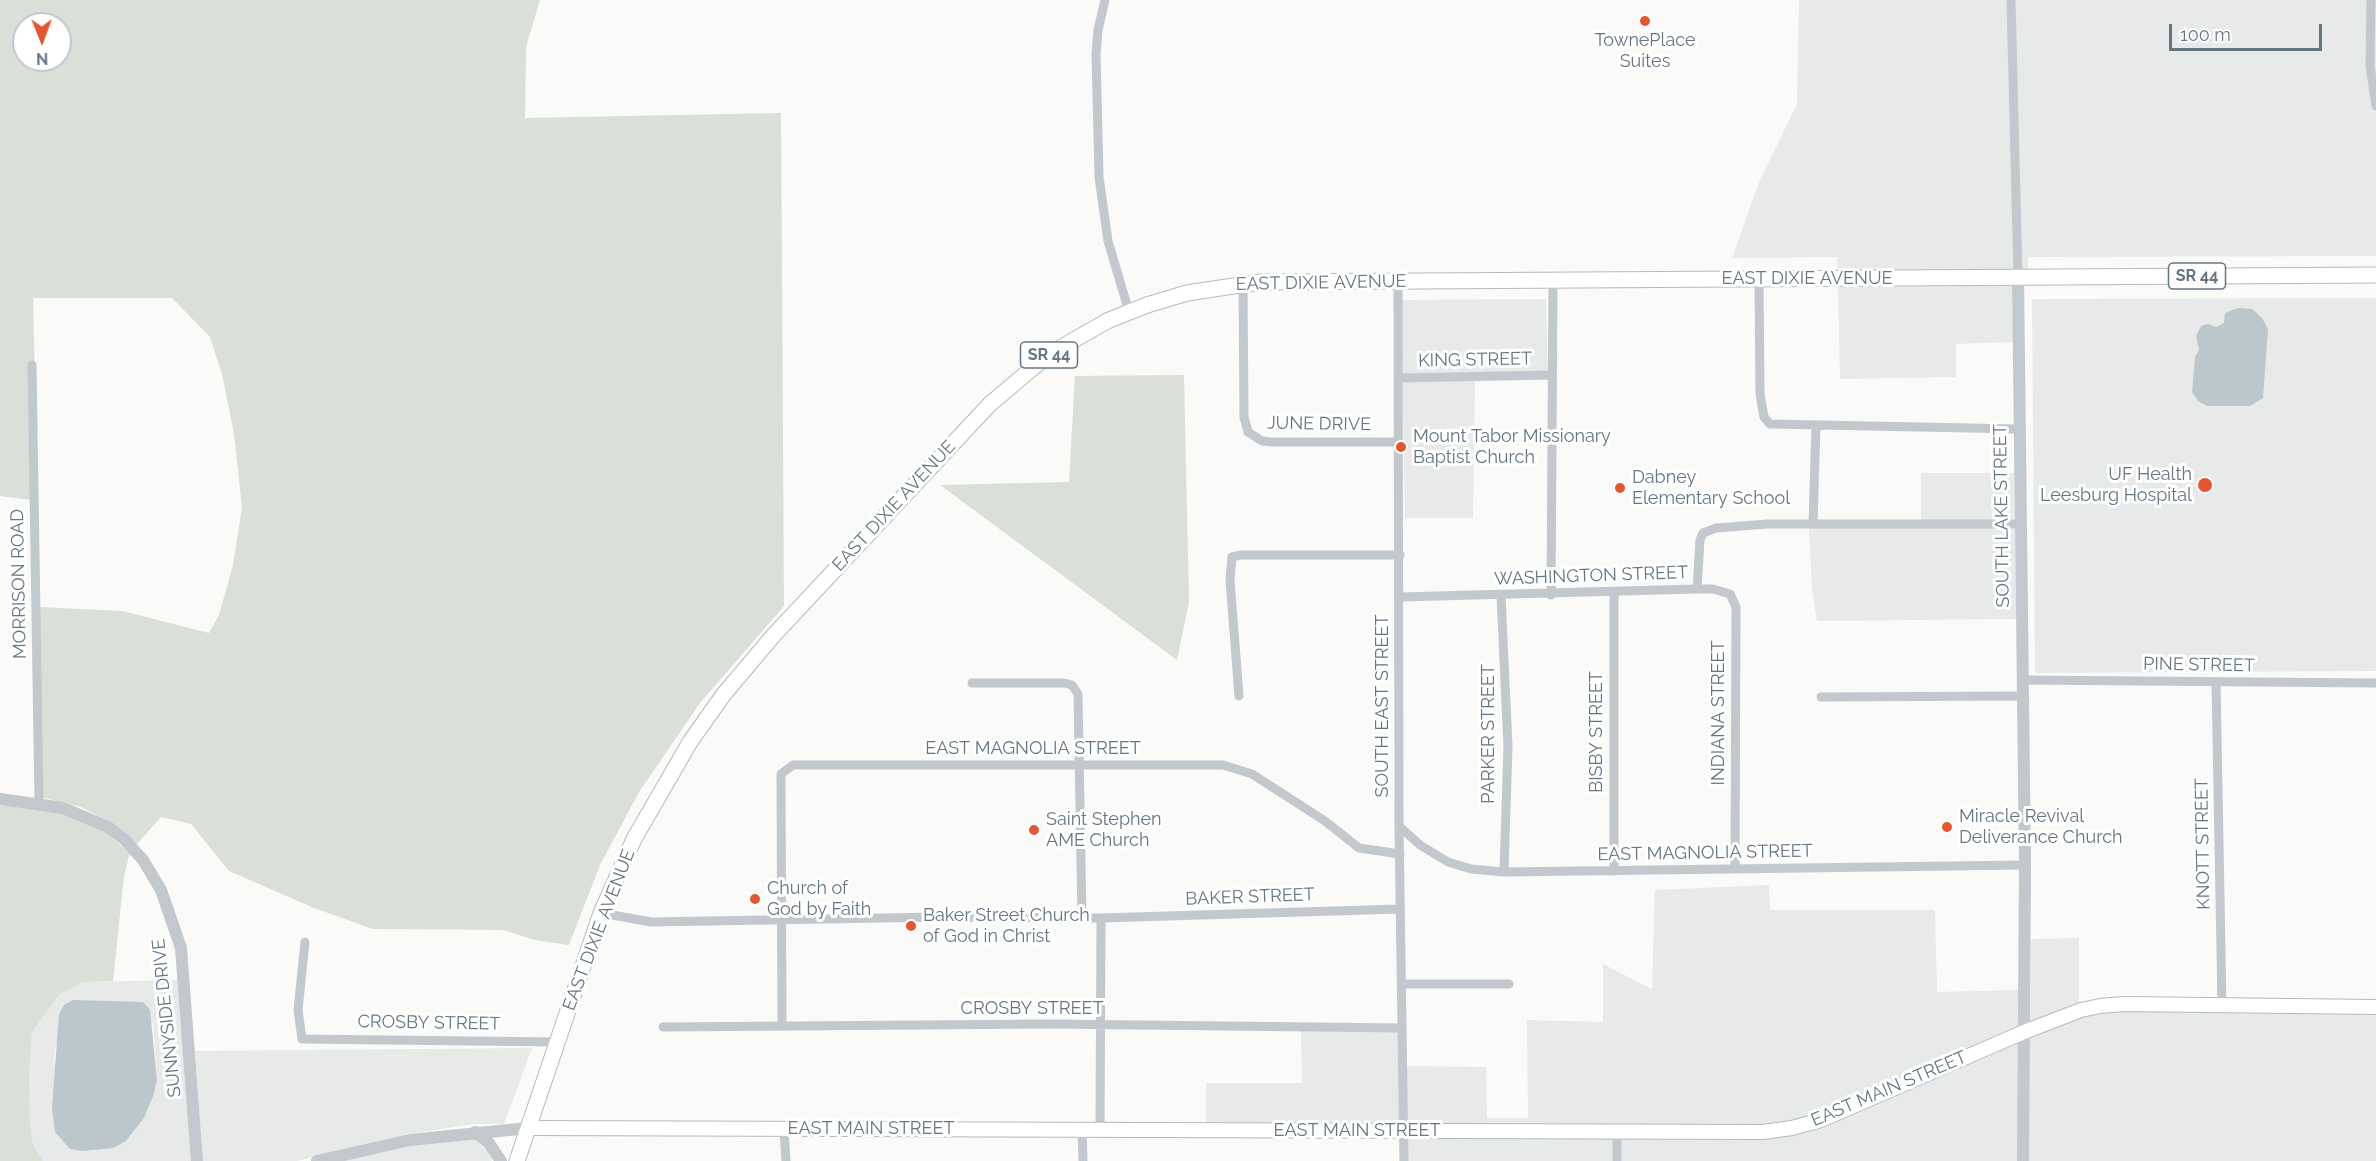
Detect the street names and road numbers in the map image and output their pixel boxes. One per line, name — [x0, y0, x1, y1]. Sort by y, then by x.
road number: SR 44 — [2168, 263, 2226, 289]
street label: EAST DIXIE AVENUE — [1722, 268, 1892, 290]
street label: EAST DIXIE AVENUE — [1235, 271, 1407, 295]
road number: SR 44 — [1020, 342, 1078, 368]
street label: KING STREET — [1418, 348, 1532, 372]
street label: JUNE DRIVE — [1267, 412, 1371, 436]
street label: SOUTH LAKE STREET — [1990, 424, 2014, 608]
street label: EAST DIXIE AVENUE — [828, 436, 960, 576]
street label: MORRISON ROAD — [7, 509, 31, 659]
street label: WASHINGTON STREET — [1494, 562, 1688, 590]
street label: SOUTH EAST STREET — [1372, 615, 1394, 797]
street label: INDIANA STREET — [1708, 640, 1730, 786]
street label: PINE STREET — [2143, 653, 2255, 677]
street label: PARKER STREET — [1478, 664, 1500, 804]
street label: BISBY STREET — [1586, 671, 1608, 793]
street label: EAST MAGNOLIA STREET — [925, 738, 1141, 760]
street label: KNOTT STREET — [2191, 778, 2215, 910]
street label: EAST MAGNOLIA STREET — [1597, 840, 1813, 866]
street label: EAST DIXIE AVENUE — [558, 846, 640, 1014]
street label: BAKER STREET — [1185, 884, 1315, 910]
street label: SUNNYSIDE DRIVE — [148, 937, 186, 1099]
street label: CROSBY STREET — [961, 998, 1103, 1020]
street label: CROSBY STREET — [357, 1011, 501, 1035]
street label: EAST MAIN STREET — [1808, 1046, 1970, 1132]
street label: EAST MAIN STREET — [788, 1118, 954, 1140]
street label: EAST MAIN STREET — [1274, 1120, 1440, 1142]

